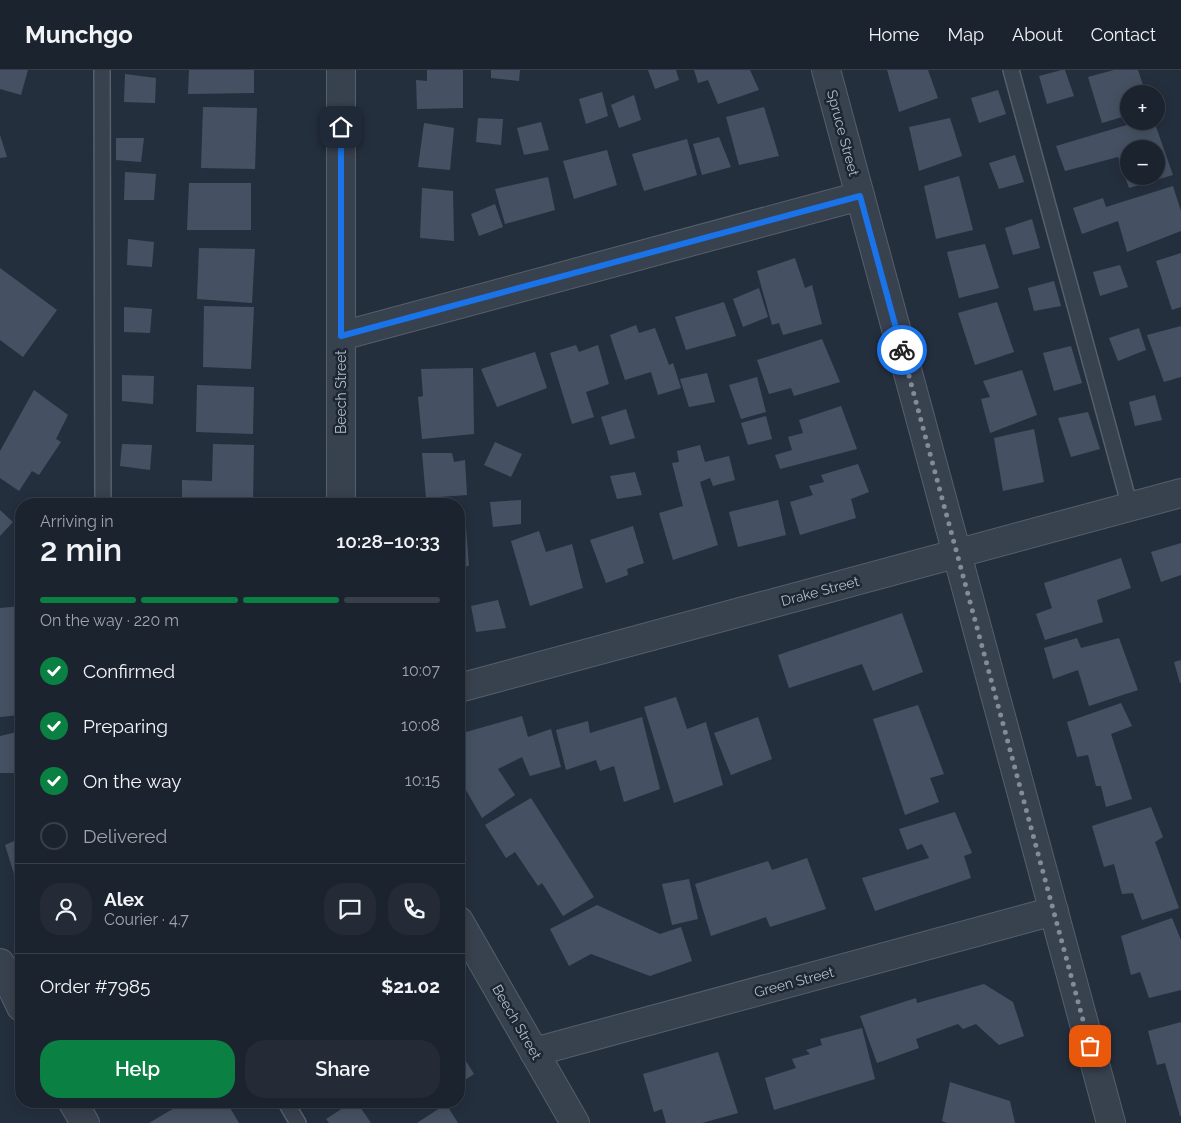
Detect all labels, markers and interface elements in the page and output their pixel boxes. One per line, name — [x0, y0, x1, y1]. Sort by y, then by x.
text: Munchgo — [25, 20, 133, 49]
text: Home — [868, 24, 919, 45]
text: Map — [947, 24, 984, 45]
text: About — [1012, 24, 1063, 45]
text: Contact — [1091, 24, 1156, 45]
map controls — [1120, 85, 1165, 185]
button: + — [1120, 85, 1165, 130]
street label: Spruce Street — [824, 88, 862, 178]
pin — [320, 106, 362, 148]
icon: home — [327, 113, 355, 141]
button: − — [1120, 140, 1165, 185]
courier — [877, 325, 927, 375]
icon: bike — [888, 336, 916, 364]
street label: Beech Street — [333, 350, 349, 434]
text: Arriving in — [40, 512, 114, 531]
text: 10:28–10:33 — [336, 530, 440, 552]
text: 2 min — [40, 531, 122, 568]
street label: Drake Street — [779, 573, 861, 609]
text: On the way · 220 m — [40, 611, 179, 630]
icon: check — [40, 657, 68, 685]
text: Confirmed — [83, 660, 175, 682]
text: 10:07 — [402, 661, 440, 680]
icon: check — [40, 712, 68, 740]
text: Preparing — [83, 715, 168, 737]
text: 10:08 — [401, 716, 440, 735]
icon: check — [40, 767, 68, 795]
text: On the way — [83, 770, 182, 792]
text: 10:15 — [405, 771, 440, 790]
text: Delivered — [83, 825, 167, 847]
button: person — [40, 883, 92, 935]
button: chat — [324, 883, 376, 935]
button: phone — [388, 883, 440, 935]
text: Alex — [104, 888, 144, 910]
text: Courier · 4.7 — [104, 910, 189, 929]
street label: Green Street — [752, 964, 836, 1000]
text: Order #7985 — [40, 975, 150, 997]
text: $21.02 — [381, 975, 440, 997]
street label: Beech Street — [489, 982, 545, 1063]
pin — [1069, 1025, 1111, 1067]
icon: bag — [1076, 1032, 1104, 1060]
button: Help — [40, 1040, 235, 1098]
button: Share — [245, 1040, 440, 1098]

